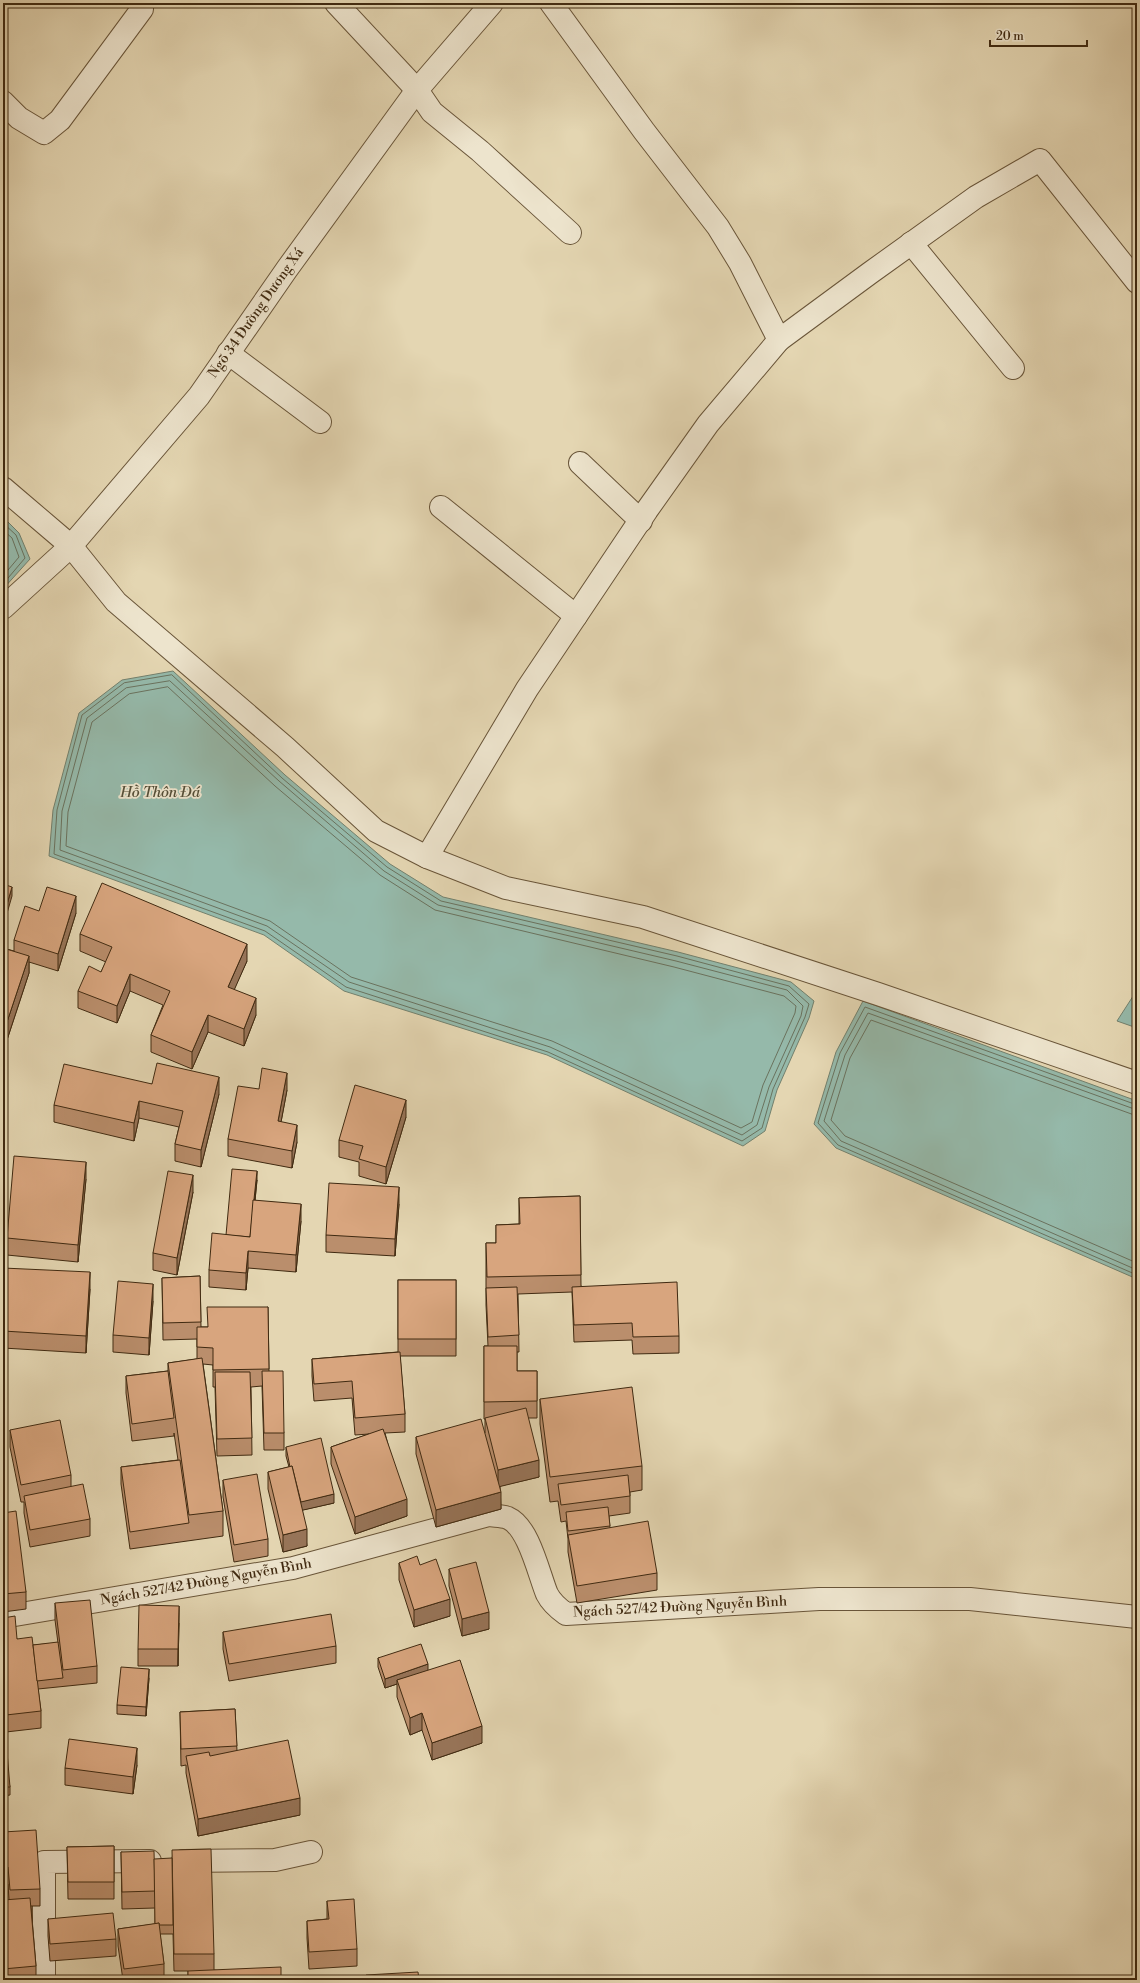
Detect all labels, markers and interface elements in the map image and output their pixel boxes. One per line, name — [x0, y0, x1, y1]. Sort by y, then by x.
scale bar — [990, 22, 1087, 48]
text: 20 m — [996, 29, 1024, 44]
street label: Ngõ 34 Đường Dương Xá — [204, 244, 308, 382]
water label: Hồ Thôn Đá — [119, 783, 201, 802]
street label: Ngách 527/42 Đường Nguyễn Bình — [99, 1554, 314, 1609]
street label: Ngách 527/42 Đường Nguyễn Bình — [572, 1592, 788, 1622]

